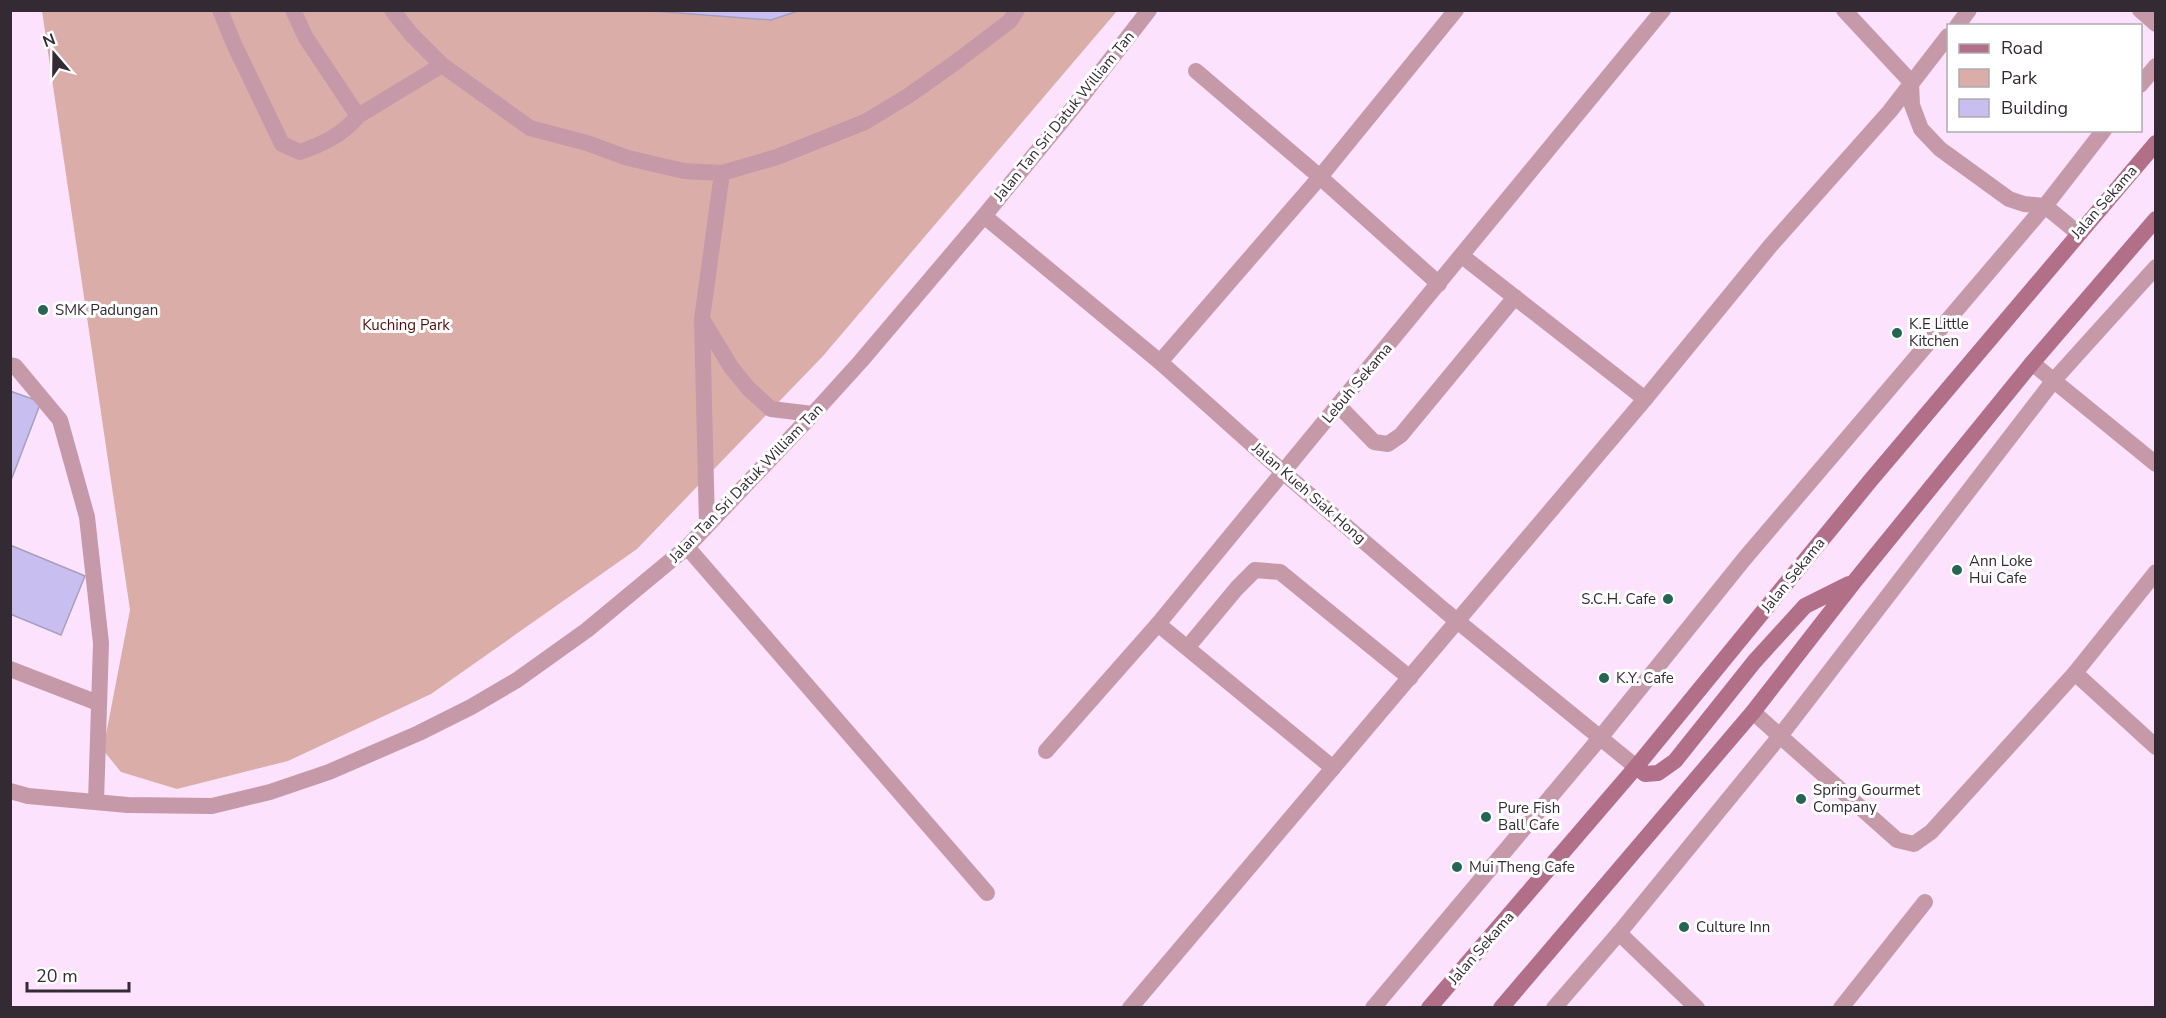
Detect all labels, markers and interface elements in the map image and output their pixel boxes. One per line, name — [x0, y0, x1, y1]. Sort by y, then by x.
north arrow — [24, 24, 84, 84]
legend — [1947, 24, 2142, 132]
street label: Jalan Tan Sri Datuk William Tan — [989, 27, 1139, 206]
text: N — [40, 28, 59, 53]
text: Road — [2001, 36, 2043, 60]
text: Park — [2001, 66, 2038, 90]
text: Building — [2001, 96, 2068, 120]
street label: Jalan Sekama — [2066, 161, 2141, 244]
place label: SMK Padungan — [55, 300, 158, 320]
marker: SMK Padungan — [36, 303, 50, 317]
place label: K.E Little Kitchen — [1909, 314, 1969, 351]
park label: Kuching Park — [362, 315, 450, 335]
marker: K.E Little Kitchen — [1890, 326, 1904, 340]
street label: Lebuh Sekama — [1318, 339, 1396, 427]
street label: Jalan Tan Sri Datuk William Tan — [664, 399, 827, 567]
street label: Jalan Kueh Siak Hong — [1247, 437, 1370, 548]
street label: Jalan Sekama — [1756, 533, 1829, 617]
place label: Ann Loke Hui Cafe — [1969, 551, 2033, 588]
marker: Ann Loke Hui Cafe — [1950, 563, 1964, 577]
place label: S.C.H. Cafe — [1581, 589, 1656, 609]
marker: S.C.H. Cafe — [1661, 592, 1675, 606]
place label: K.Y. Cafe — [1616, 668, 1674, 688]
marker: K.Y. Cafe — [1597, 671, 1611, 685]
place label: Spring Gourmet Company — [1813, 780, 1921, 817]
marker: Spring Gourmet Company — [1794, 792, 1808, 806]
place label: Pure Fish Ball Cafe — [1498, 798, 1560, 835]
marker: Pure Fish Ball Cafe — [1479, 810, 1493, 824]
place label: Mui Theng Cafe — [1469, 857, 1575, 877]
marker: Mui Theng Cafe — [1450, 860, 1464, 874]
street label: Jalan Sekama — [1443, 907, 1518, 990]
place label: Culture Inn — [1696, 917, 1770, 937]
marker: Culture Inn — [1677, 920, 1691, 934]
scale bar — [27, 955, 129, 993]
text: 20 m — [36, 964, 78, 988]

